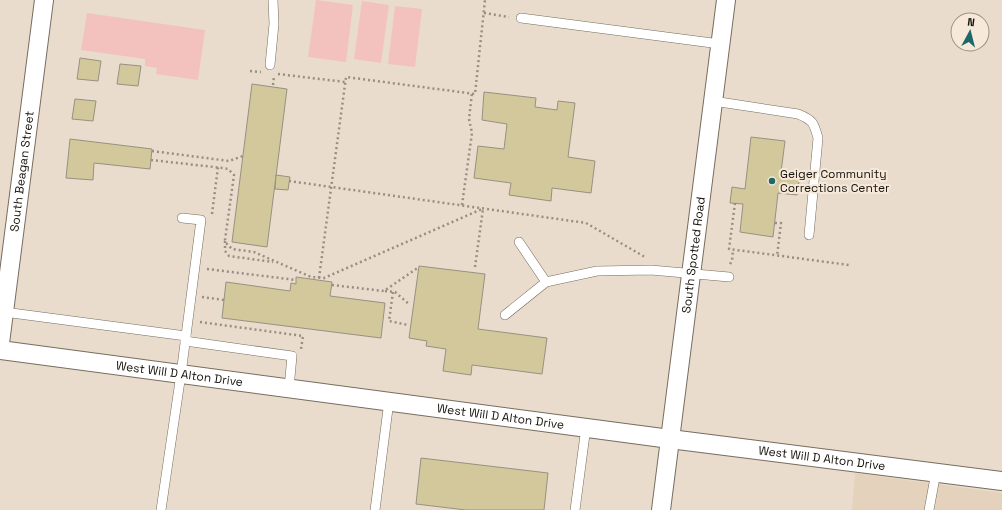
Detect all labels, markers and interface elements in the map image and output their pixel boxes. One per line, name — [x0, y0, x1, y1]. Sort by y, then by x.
north arrow — [950, 12, 990, 52]
text: N — [967, 15, 976, 29]
street label: South Beagan Street — [6, 110, 38, 233]
place label: Geiger Community Corrections Center — [780, 166, 890, 196]
marker: Geiger Community Corrections Center — [767, 176, 777, 186]
street label: South Spotted Road — [678, 196, 709, 314]
street label: West Will D Alton Drive — [115, 357, 244, 390]
street label: West Will D Alton Drive — [436, 400, 565, 433]
street label: West Will D Alton Drive — [757, 442, 886, 474]

